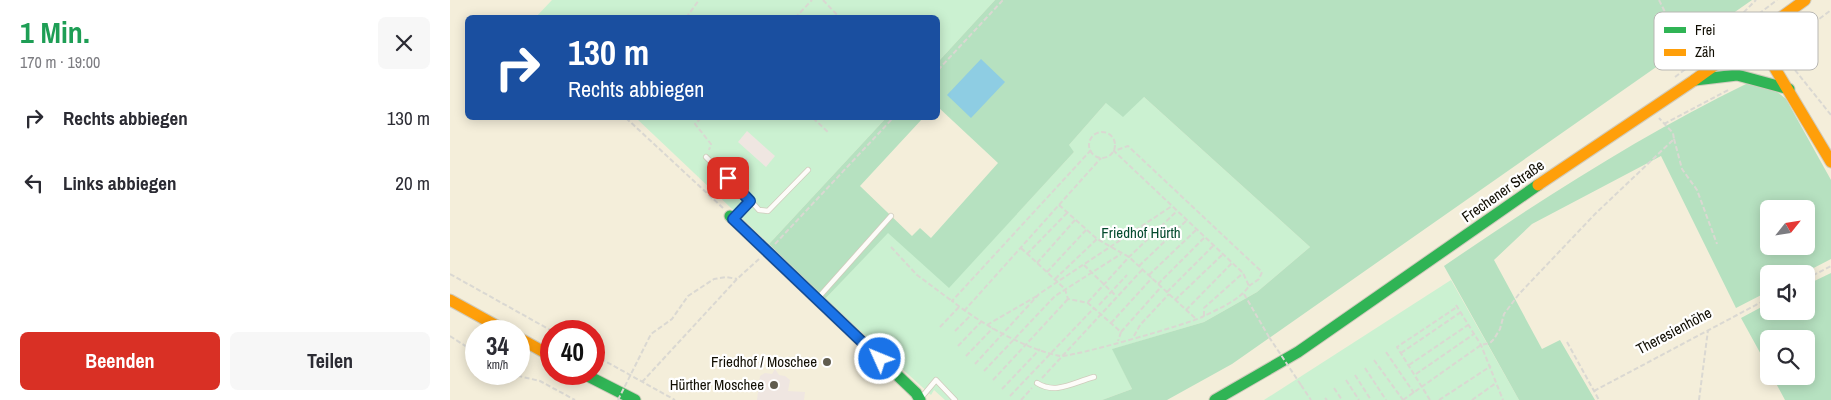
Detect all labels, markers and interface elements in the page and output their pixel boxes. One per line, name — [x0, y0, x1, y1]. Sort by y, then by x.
text: 1 Min. — [20, 12, 90, 52]
legend — [1654, 12, 1818, 70]
button: close — [378, 17, 430, 69]
text: Frei — [1695, 21, 1715, 39]
text: 130 m — [568, 29, 649, 76]
icon: right — [485, 35, 550, 100]
text: Zäh — [1695, 43, 1715, 61]
text: 170 m · 19:00 — [20, 51, 100, 73]
text: Rechts abbiegen — [568, 74, 704, 104]
icon: right — [20, 104, 48, 132]
text: Rechts abbiegen — [63, 105, 188, 131]
text: 130 m — [387, 105, 430, 131]
street label: Frechener Straße — [1457, 154, 1548, 227]
pin — [707, 157, 749, 199]
icon: arrive — [714, 164, 742, 192]
icon: left — [20, 169, 48, 197]
text: Links abbiegen — [63, 170, 176, 196]
text: 20 m — [395, 170, 430, 196]
north arrow — [1760, 200, 1815, 255]
map controls — [1760, 200, 1815, 385]
park label: Friedhof Hürth — [1101, 222, 1181, 243]
button: sound — [1760, 265, 1815, 320]
street label: Theresienhöhe — [1632, 302, 1715, 359]
speed limit sign: 40 — [540, 320, 605, 385]
text: 34 — [486, 329, 509, 363]
button: search — [1760, 330, 1815, 385]
button: Beenden — [20, 332, 220, 390]
button: Teilen — [230, 332, 430, 390]
position arrow — [853, 332, 905, 384]
place label: Friedhof / Moschee — [711, 351, 817, 372]
marker: Friedhof / Moschee — [821, 356, 833, 368]
text: km/h — [487, 357, 508, 373]
place label: Hürther Moschee — [670, 374, 764, 395]
marker: Hürther Moschee — [768, 379, 780, 391]

